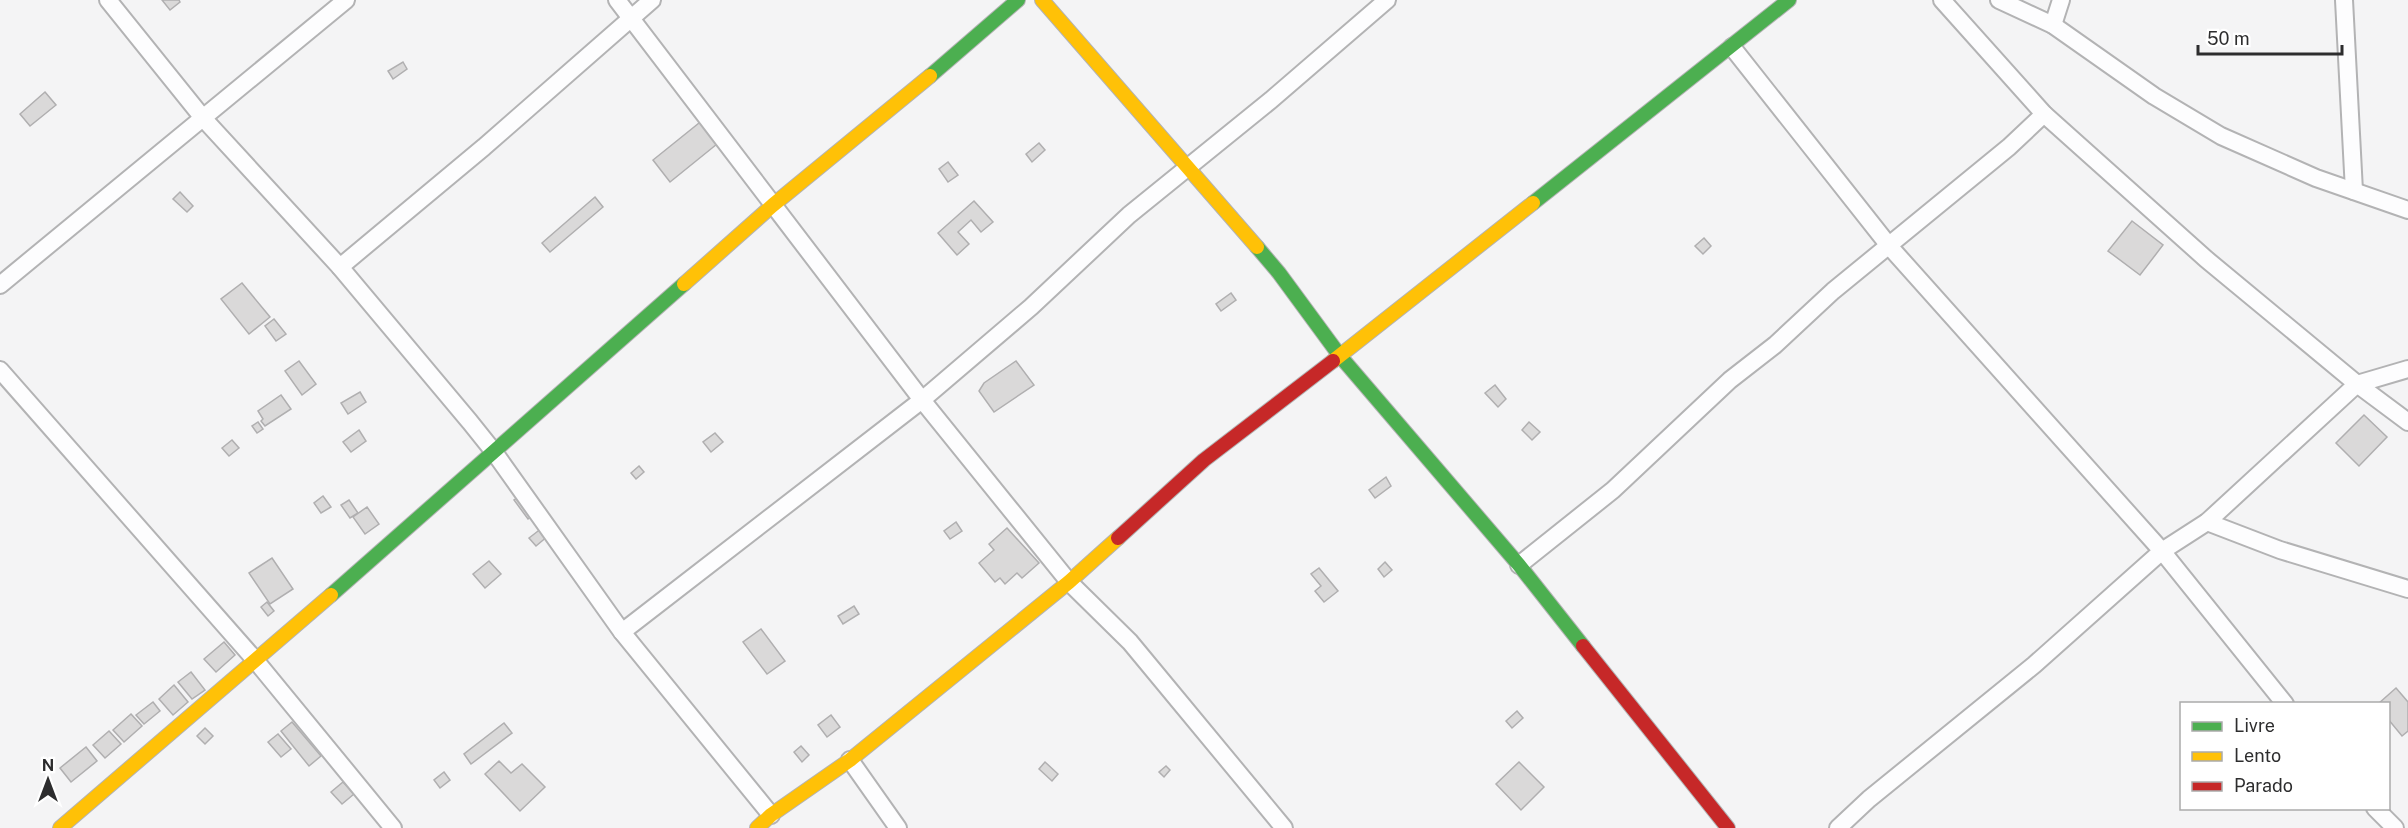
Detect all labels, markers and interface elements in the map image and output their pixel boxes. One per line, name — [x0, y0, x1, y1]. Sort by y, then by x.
scale bar — [2198, 18, 2342, 56]
text: 50 m — [2207, 28, 2250, 49]
legend — [2180, 702, 2390, 810]
text: Livre — [2234, 715, 2275, 736]
text: Lento — [2234, 745, 2281, 766]
north arrow — [18, 750, 78, 810]
text: N — [42, 756, 54, 775]
text: Parado — [2234, 775, 2293, 796]

